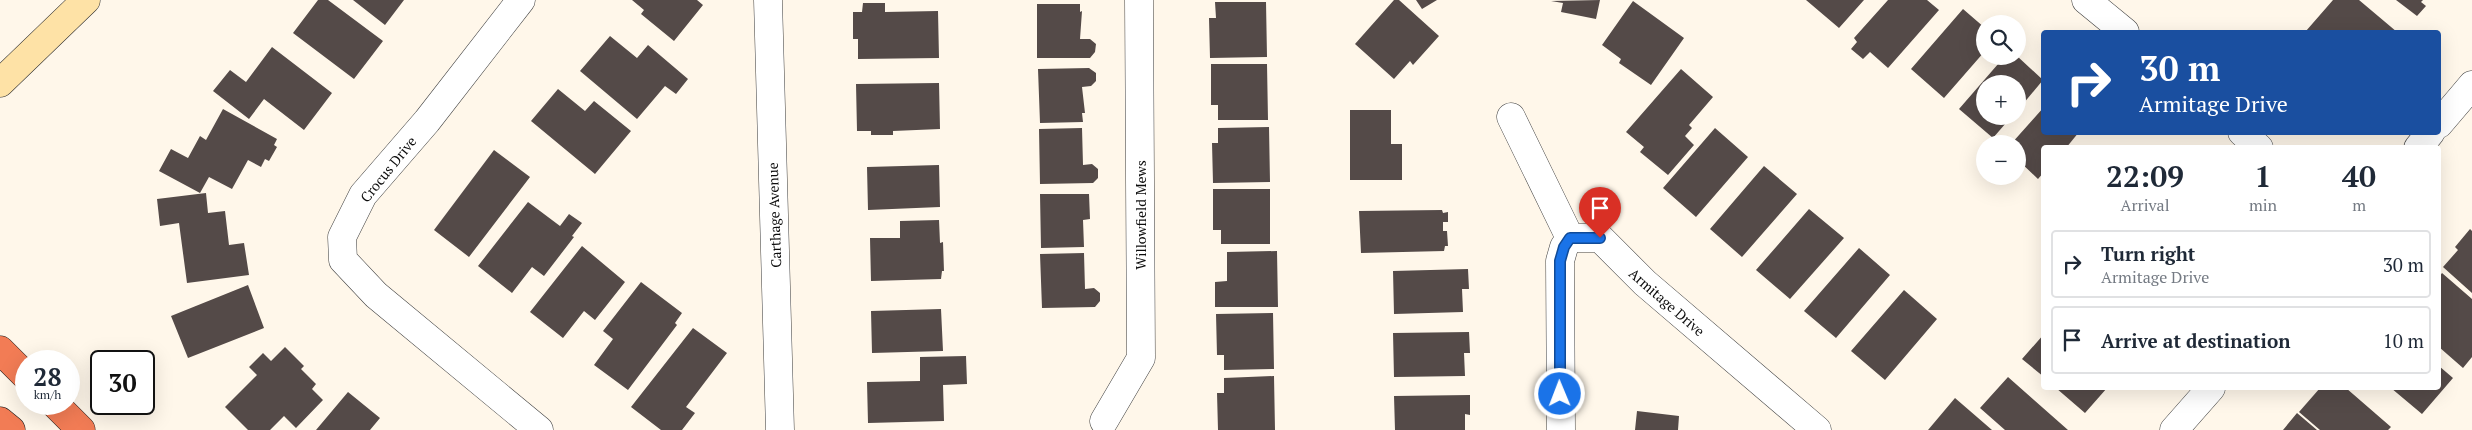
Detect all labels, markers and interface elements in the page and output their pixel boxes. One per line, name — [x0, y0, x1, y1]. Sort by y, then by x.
map controls — [1976, 15, 2026, 185]
button: search — [1976, 15, 2026, 65]
text: 30 m — [2139, 45, 2220, 91]
icon: right — [2056, 50, 2121, 115]
button: + — [1976, 75, 2026, 125]
text: Armitage Drive — [2139, 89, 2288, 118]
street label: Crocus Drive — [356, 132, 420, 206]
button: − — [1976, 135, 2026, 185]
text: 22:09 — [2106, 156, 2184, 196]
text: 1 — [2255, 156, 2272, 196]
text: 40 — [2342, 156, 2376, 196]
street label: Willowfield Mews — [1131, 160, 1150, 270]
street label: Carthage Avenue — [763, 162, 785, 268]
pin — [1579, 187, 1621, 238]
icon: arrive — [1586, 194, 1614, 222]
text: Arrival — [2120, 194, 2170, 216]
text: min — [2249, 194, 2277, 216]
text: m — [2352, 194, 2366, 216]
text: Turn right — [2101, 241, 2195, 266]
icon: right — [2058, 250, 2086, 278]
text: 30 m — [2383, 252, 2424, 277]
street label: Armitage Drive — [1625, 264, 1709, 340]
text: Armitage Drive — [2101, 266, 2209, 288]
icon: arrive — [2058, 326, 2086, 354]
text: Arrive at destination — [2101, 328, 2290, 353]
text: 10 m — [2383, 328, 2424, 353]
speed limit sign: 30 — [90, 350, 155, 415]
text: 28 — [33, 360, 62, 393]
position arrow — [1533, 367, 1585, 419]
text: km/h — [34, 387, 61, 402]

